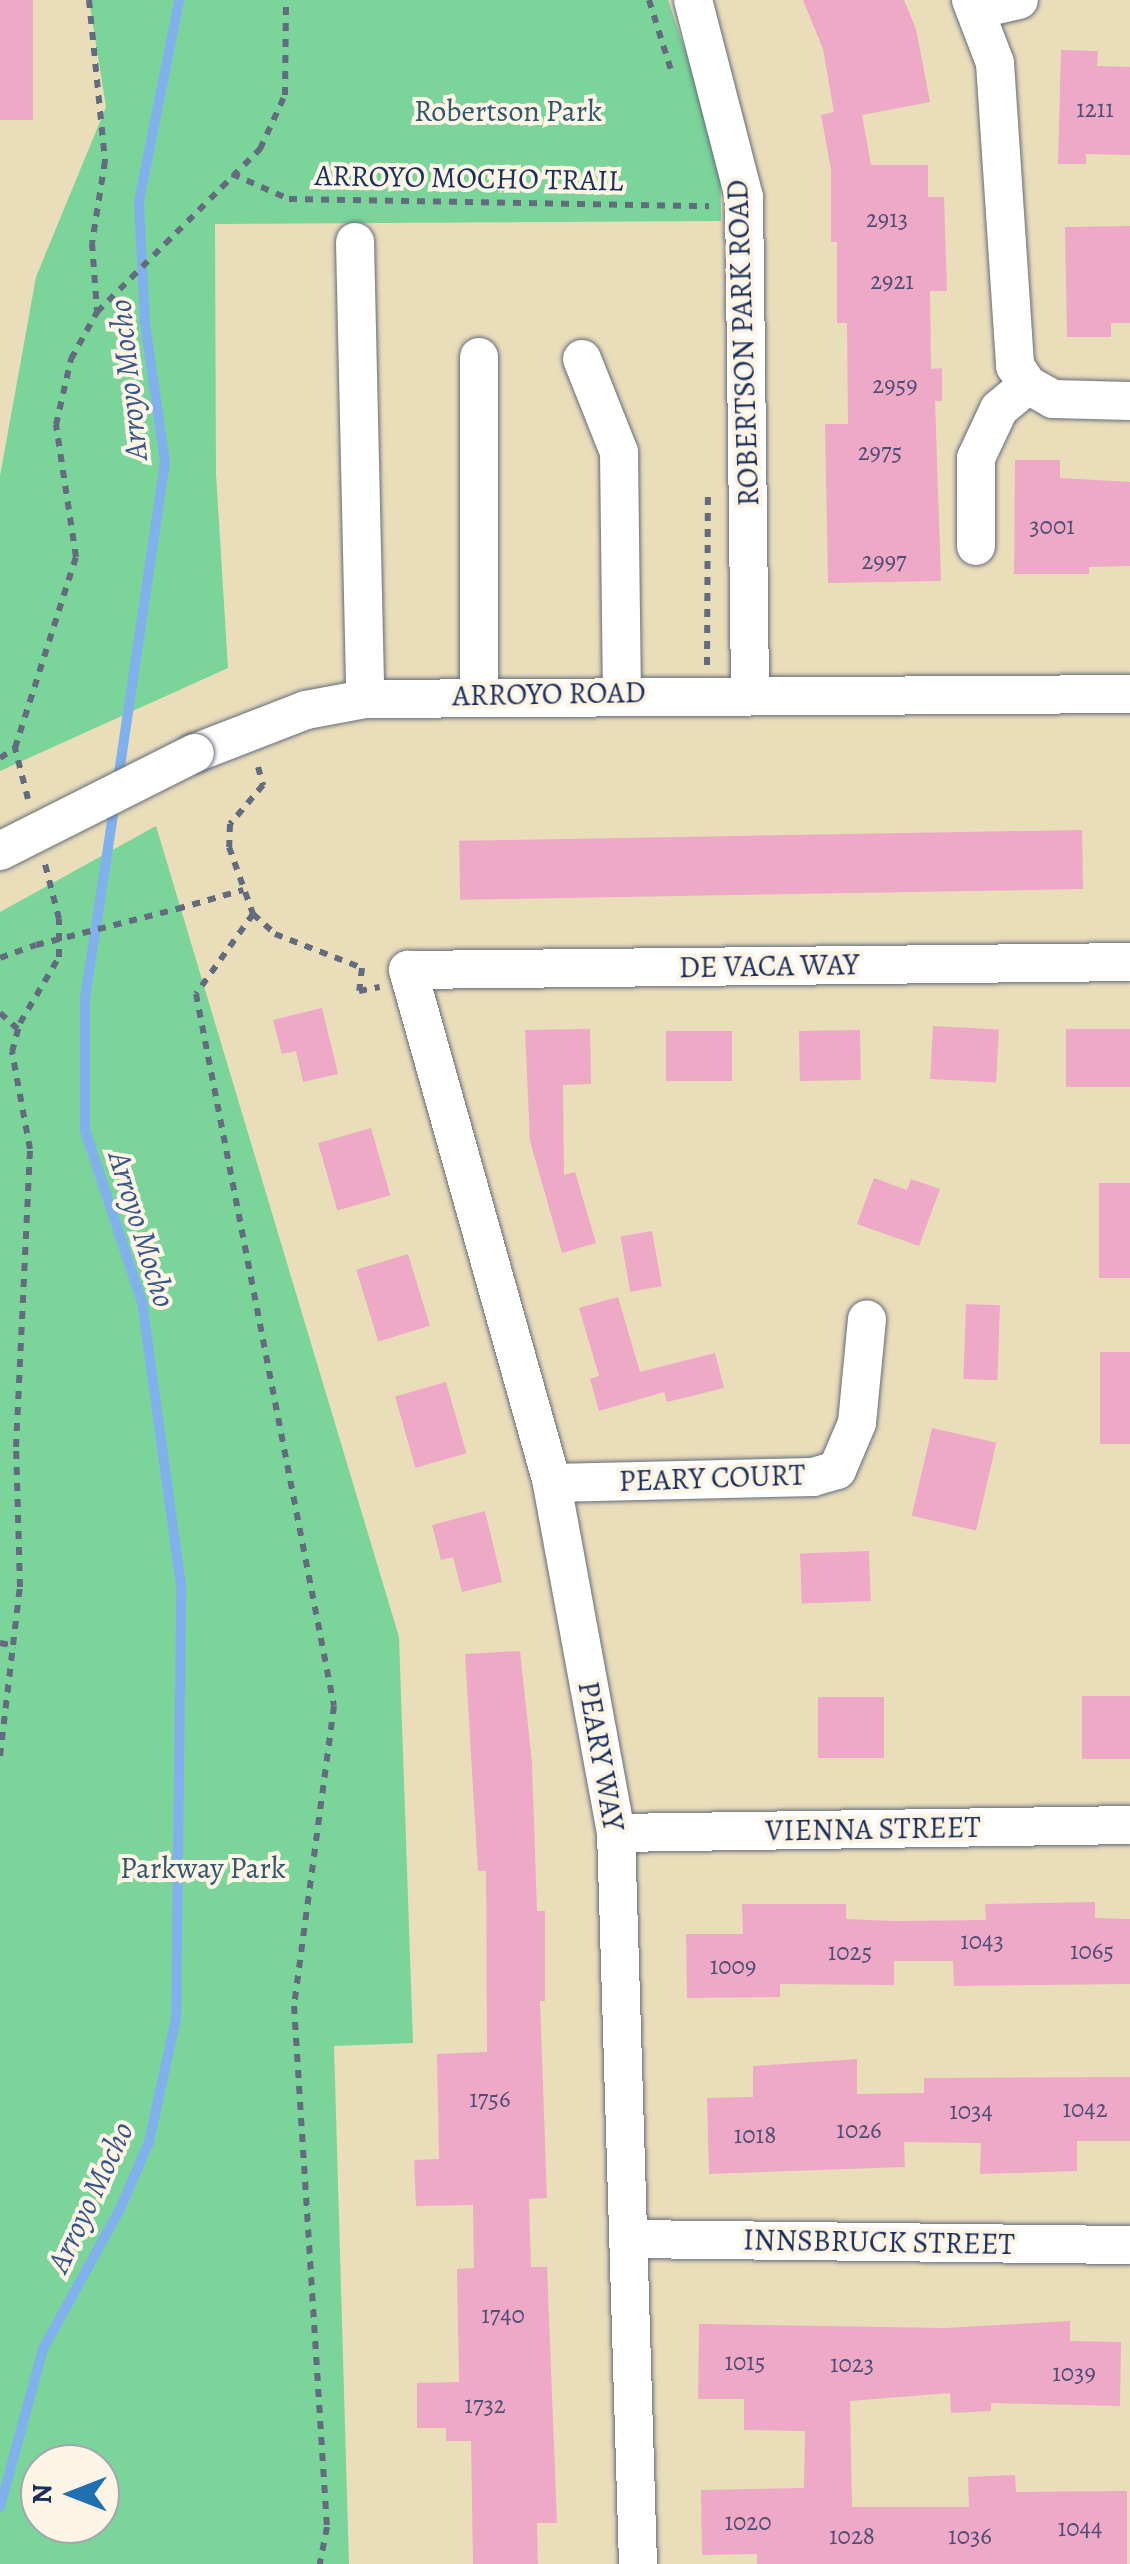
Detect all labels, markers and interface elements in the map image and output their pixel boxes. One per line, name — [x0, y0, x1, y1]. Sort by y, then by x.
park label: Robertson Park — [414, 93, 602, 129]
house number: 1211 — [1076, 94, 1114, 124]
street label: ARROYO MOCHO TRAIL — [314, 157, 624, 199]
street label: ROBERTSON PARK ROAD — [719, 179, 767, 507]
house number: 2913 — [866, 204, 908, 234]
house number: 2921 — [870, 266, 914, 296]
water label: Arroyo Mocho — [100, 298, 156, 462]
house number: 2959 — [872, 370, 918, 400]
house number: 2975 — [858, 437, 902, 467]
house number: 3001 — [1029, 511, 1075, 541]
house number: 2997 — [861, 546, 907, 576]
street label: ARROYO ROAD — [452, 674, 646, 714]
street label: DE VACA WAY — [678, 946, 860, 986]
water label: Arroyo Mocho — [100, 1146, 184, 1312]
street label: PEARY COURT — [618, 1457, 806, 1499]
street label: PEARY WAY — [570, 1678, 632, 1834]
street label: VIENNA STREET — [765, 1809, 981, 1849]
park label: Parkway Park — [120, 1850, 286, 1886]
house number: 1043 — [960, 1926, 1004, 1956]
house number: 1065 — [1070, 1936, 1114, 1966]
house number: 1025 — [828, 1937, 872, 1967]
house number: 1009 — [710, 1951, 756, 1981]
house number: 1756 — [469, 2084, 511, 2114]
house number: 1042 — [1062, 2094, 1108, 2124]
house number: 1034 — [949, 2096, 993, 2126]
house number: 1026 — [836, 2115, 882, 2145]
water label: Arroyo Mocho — [38, 2116, 142, 2278]
house number: 1018 — [734, 2120, 776, 2150]
street label: INNSBRUCK STREET — [743, 2222, 1015, 2262]
house number: 1740 — [481, 2300, 525, 2330]
house number: 1015 — [724, 2347, 766, 2377]
house number: 1023 — [830, 2349, 874, 2379]
house number: 1039 — [1052, 2358, 1096, 2388]
house number: 1732 — [464, 2390, 506, 2420]
north arrow — [20, 2444, 120, 2544]
text: N — [23, 2484, 61, 2504]
house number: 1020 — [724, 2507, 772, 2537]
house number: 1044 — [1058, 2513, 1102, 2543]
house number: 1028 — [829, 2521, 875, 2551]
house number: 1036 — [948, 2521, 992, 2551]

